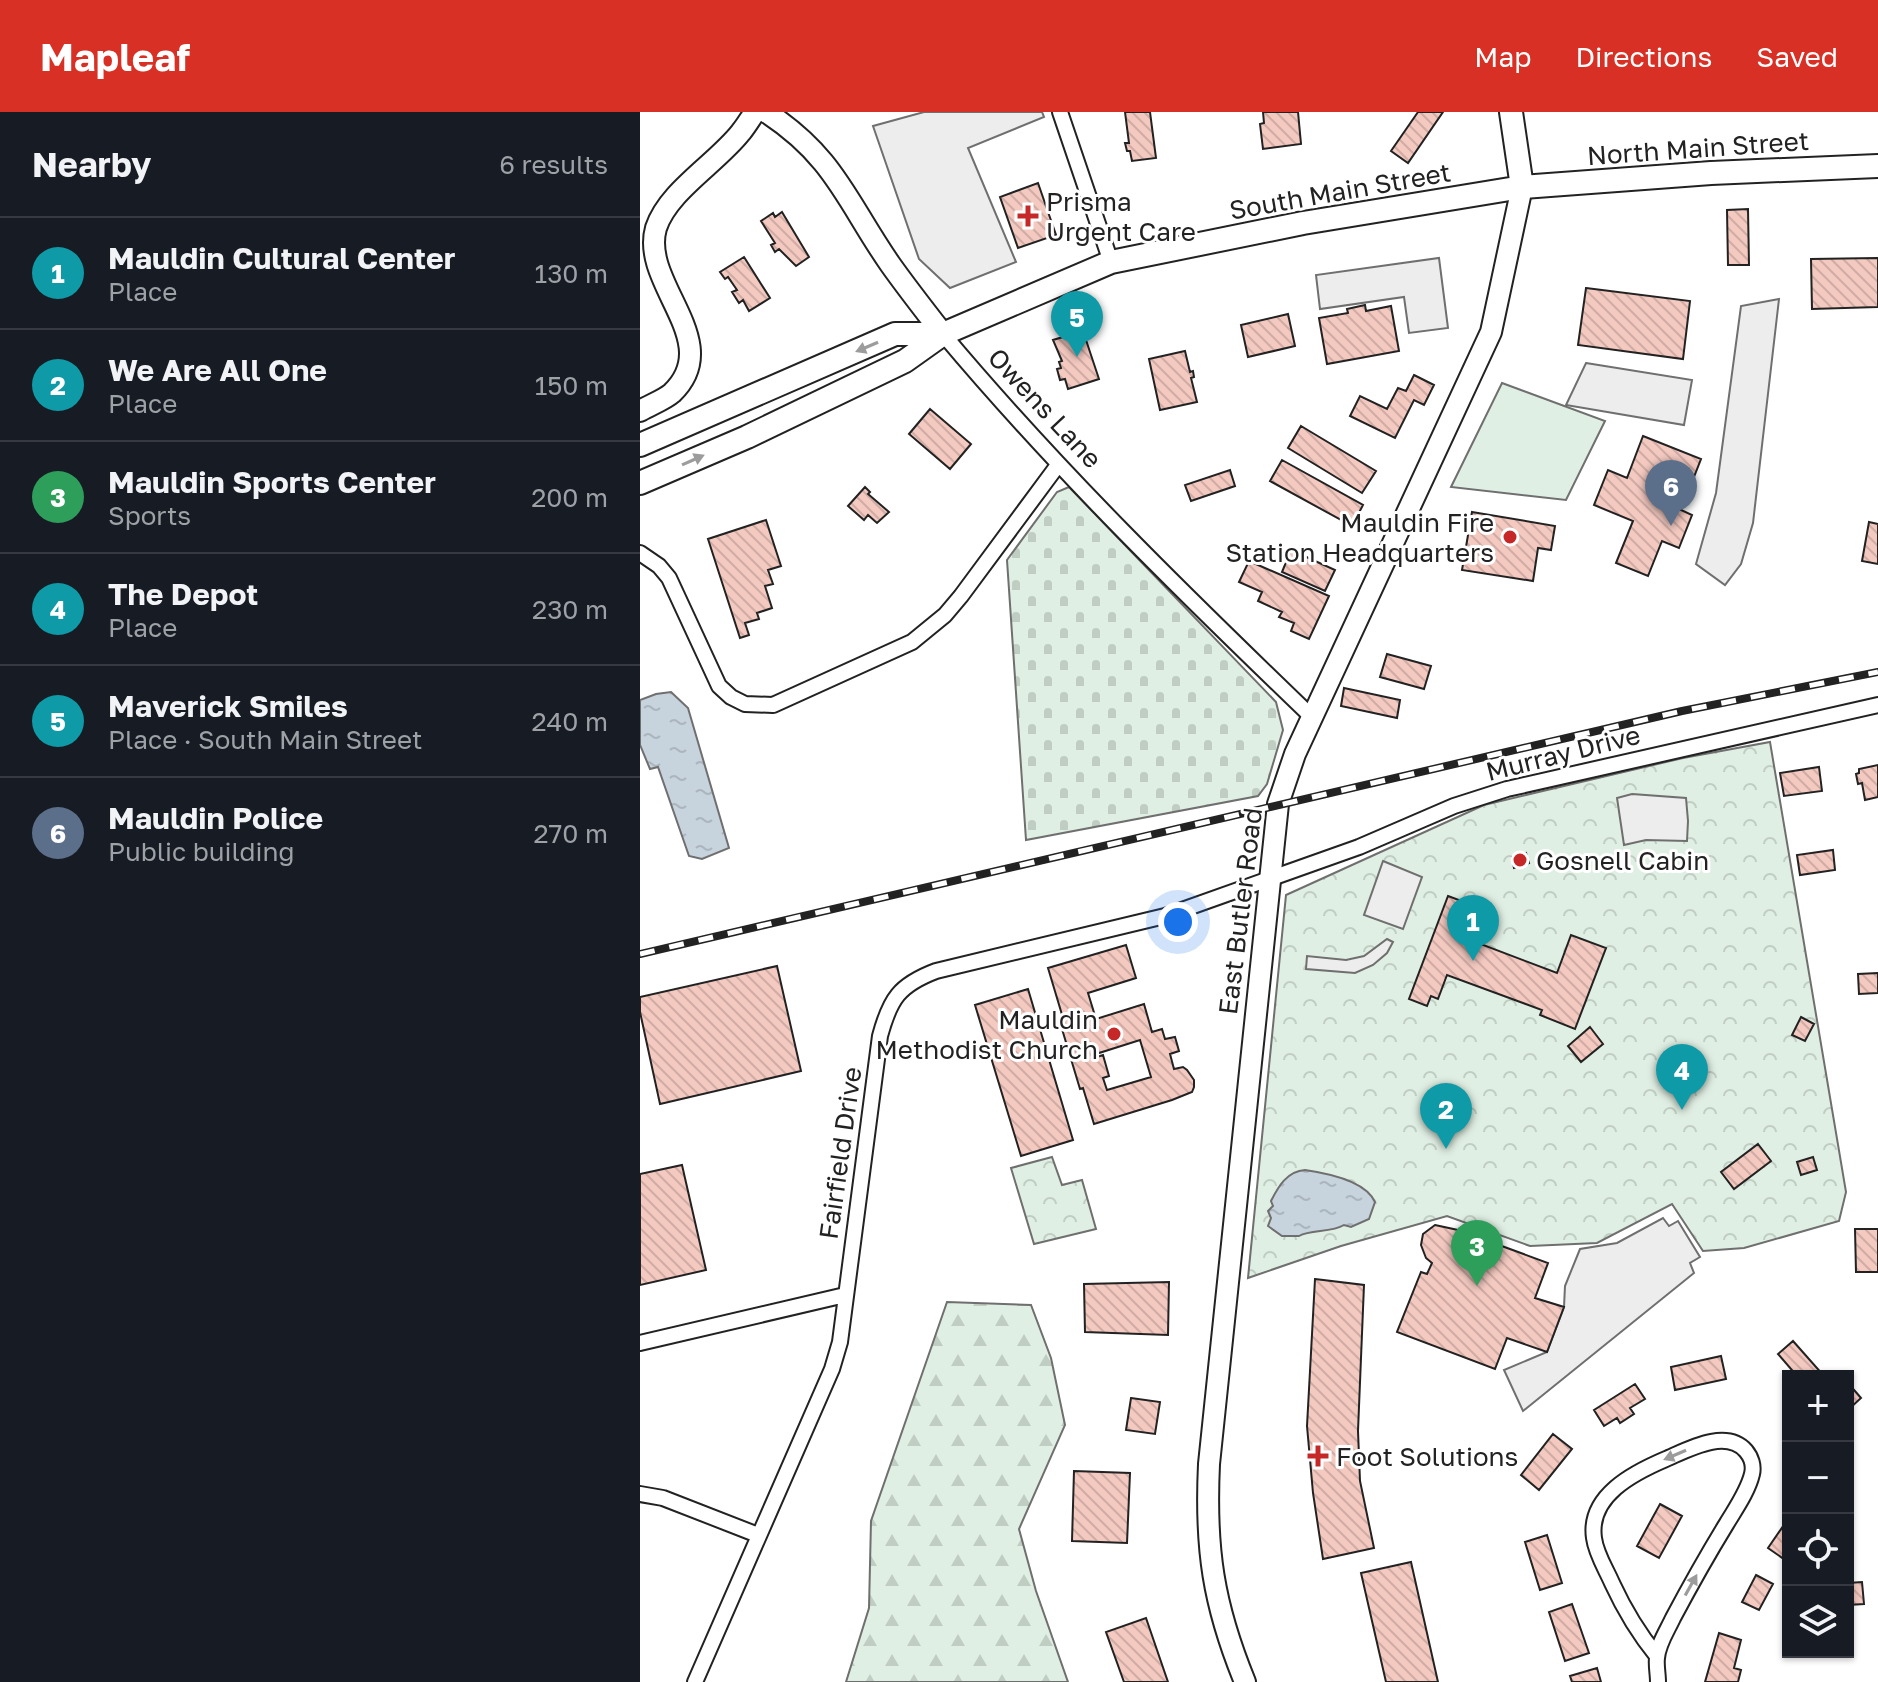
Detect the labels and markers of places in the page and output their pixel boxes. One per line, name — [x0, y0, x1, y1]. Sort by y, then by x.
place label: Prisma Urgent Care — [1046, 186, 1196, 247]
marker: Prisma Urgent Care — [1017, 205, 1039, 227]
pin: 5 — [1051, 291, 1103, 357]
pin: 6 — [1645, 460, 1697, 526]
place label: Mauldin Fire Station Headquarters — [1226, 507, 1494, 568]
marker: Mauldin Fire Station Headquarters — [1501, 528, 1519, 546]
place label: Gosnell Cabin — [1536, 845, 1709, 876]
marker: Gosnell Cabin — [1511, 851, 1529, 869]
pin: 1 — [1447, 895, 1499, 961]
place label: Mauldin Methodist Church — [875, 1004, 1098, 1065]
marker: Mauldin Methodist Church — [1105, 1025, 1123, 1043]
pin: 4 — [1656, 1044, 1708, 1110]
pin: 2 — [1420, 1083, 1472, 1149]
pin: 3 — [1451, 1220, 1503, 1286]
place label: Foot Solutions — [1336, 1441, 1518, 1472]
marker: Foot Solutions — [1307, 1445, 1329, 1467]

